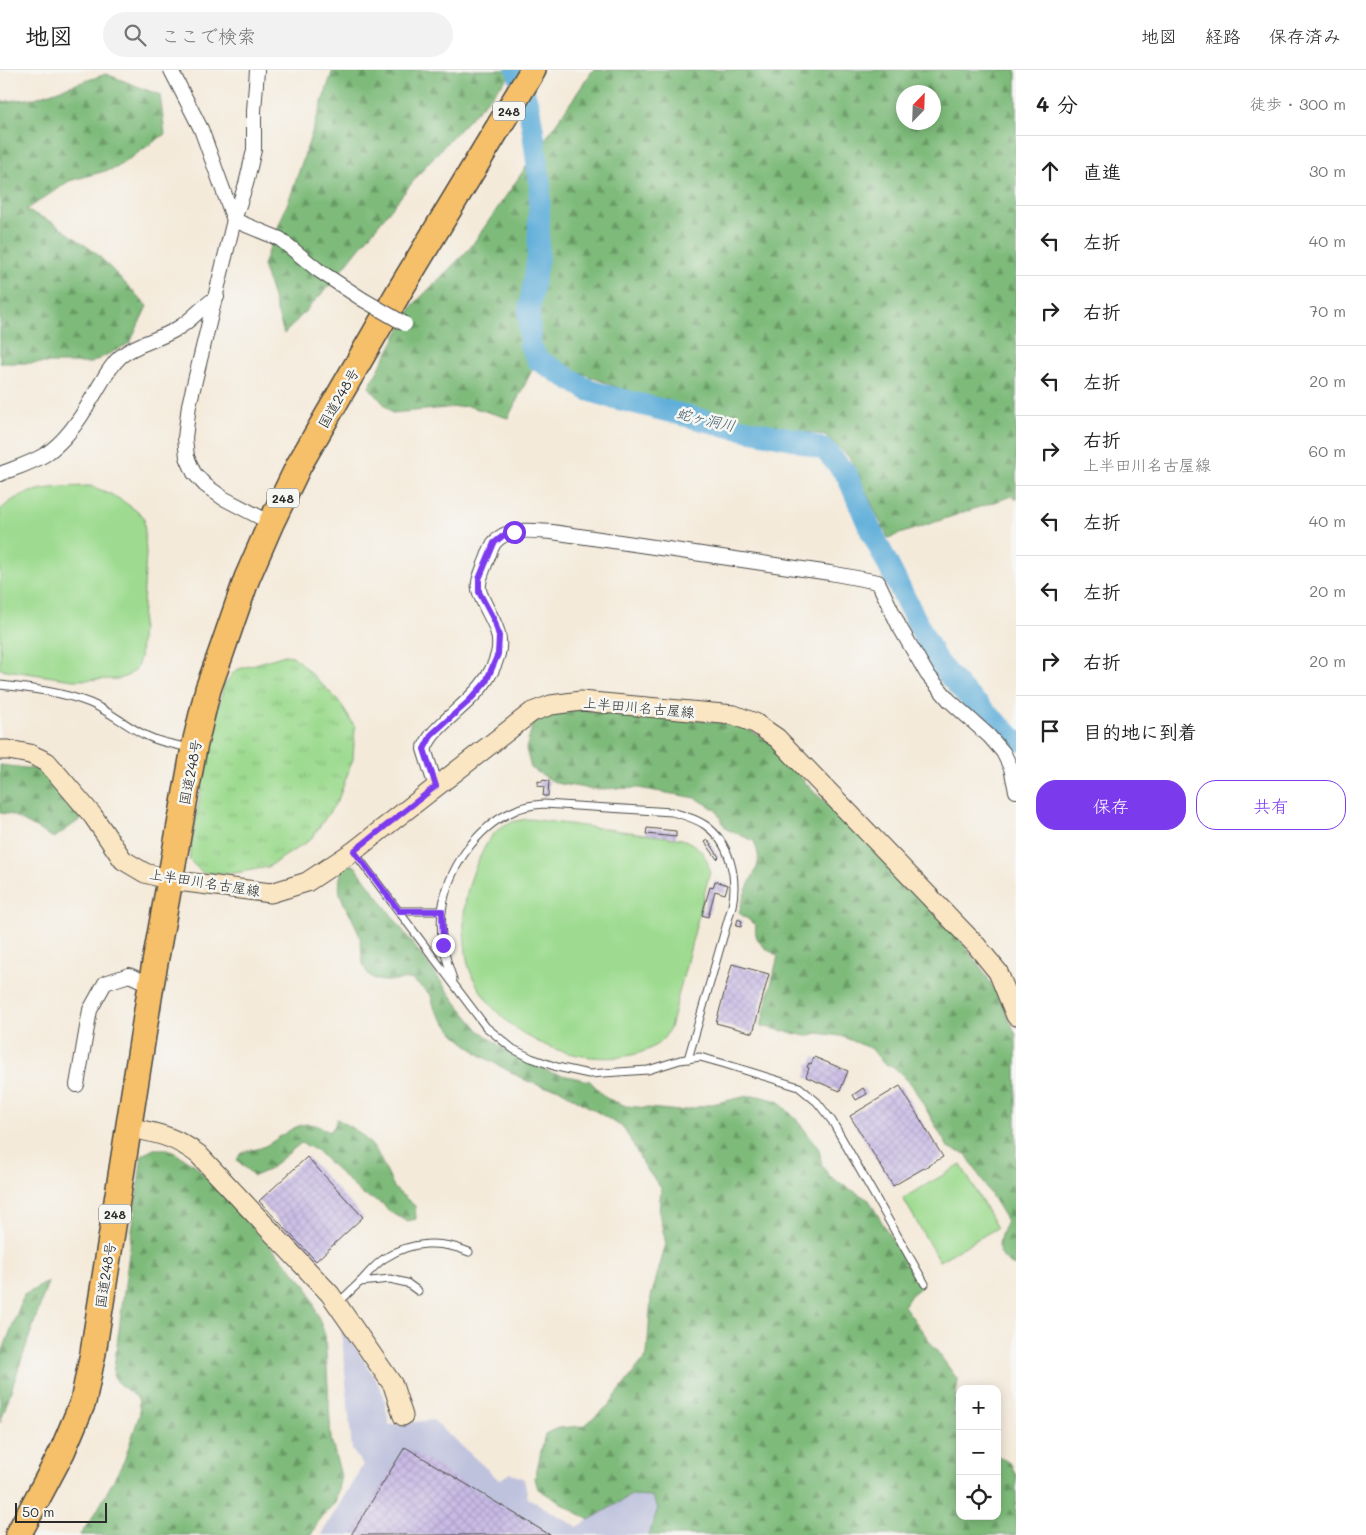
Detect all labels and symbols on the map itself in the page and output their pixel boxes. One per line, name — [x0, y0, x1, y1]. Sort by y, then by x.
north arrow — [896, 85, 941, 130]
road number: 248 — [493, 101, 525, 120]
street label: 国道248号 — [313, 364, 363, 432]
water label: 蛇ヶ洞川 — [675, 403, 737, 435]
road number: 248 — [267, 488, 299, 508]
route start — [503, 521, 526, 544]
street label: 上半田川名古屋線 — [582, 693, 696, 721]
street label: 国道248号 — [174, 738, 206, 806]
street label: 上半田川名古屋線 — [148, 864, 262, 900]
route end — [432, 934, 455, 957]
road number: 248 — [99, 1204, 131, 1224]
street label: 国道248号 — [90, 1241, 120, 1309]
scale bar — [15, 1500, 108, 1523]

